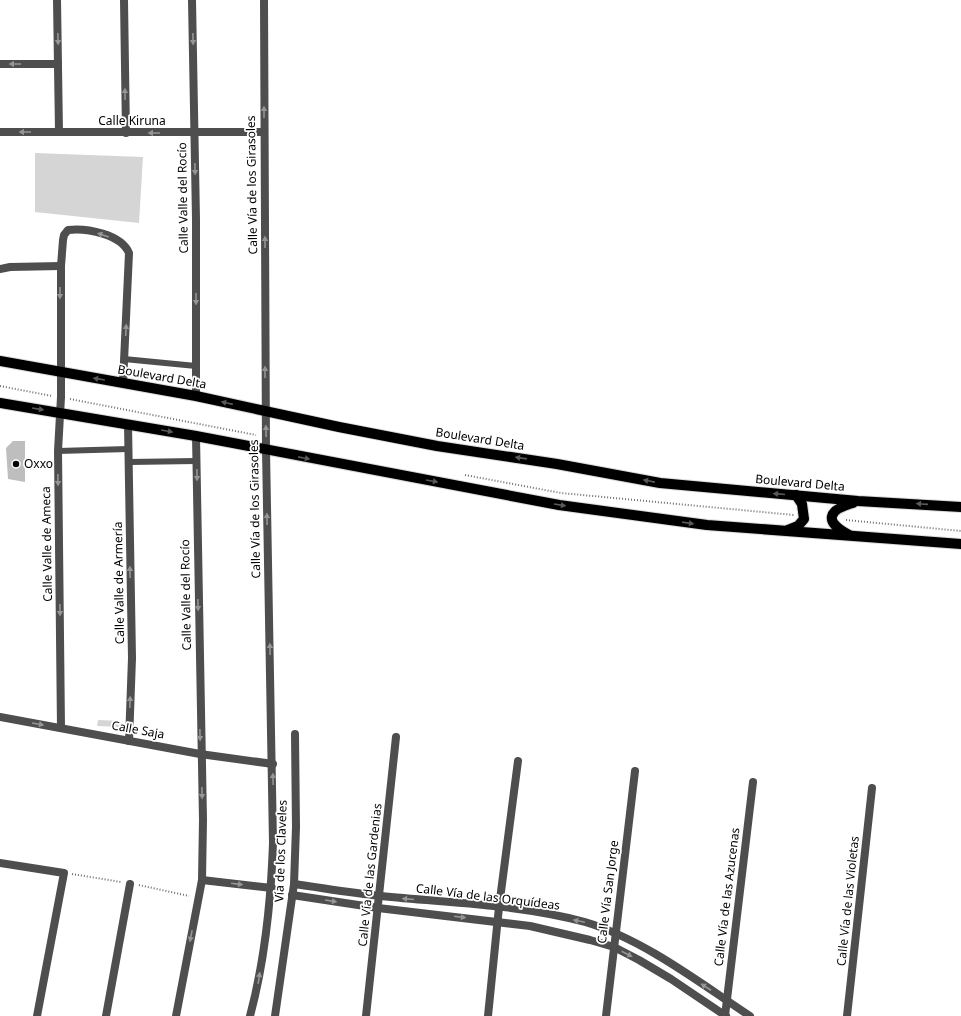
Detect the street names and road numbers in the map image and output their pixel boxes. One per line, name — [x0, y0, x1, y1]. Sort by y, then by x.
street label: Calle Kiruna — [98, 112, 166, 129]
street label: Calle Vía de los Girasoles — [242, 115, 261, 255]
street label: Calle Valle del Rocío — [173, 142, 192, 254]
street label: Boulevard Delta — [116, 360, 208, 393]
street label: Boulevard Delta — [434, 423, 526, 454]
street label: Calle Vía de los Girasoles — [245, 439, 264, 579]
street label: Boulevard Delta — [755, 470, 846, 495]
street label: Calle Valle de Ameca — [37, 486, 56, 602]
street label: Calle Valle de Armería — [109, 521, 128, 645]
street label: Calle Valle del Rocío — [176, 539, 195, 651]
street label: Calle Saja — [110, 716, 166, 743]
street label: Vía de los Claveles — [270, 799, 291, 903]
street label: Calle Vía de las Gardenias — [354, 802, 385, 947]
street label: Calle Vía de las Azucenas — [710, 826, 743, 967]
street label: Calle Vía de las Violetas — [832, 835, 863, 967]
street label: Calle Vía San Jorge — [593, 839, 622, 945]
street label: Calle Vía de las Orquídeas — [415, 879, 561, 914]

